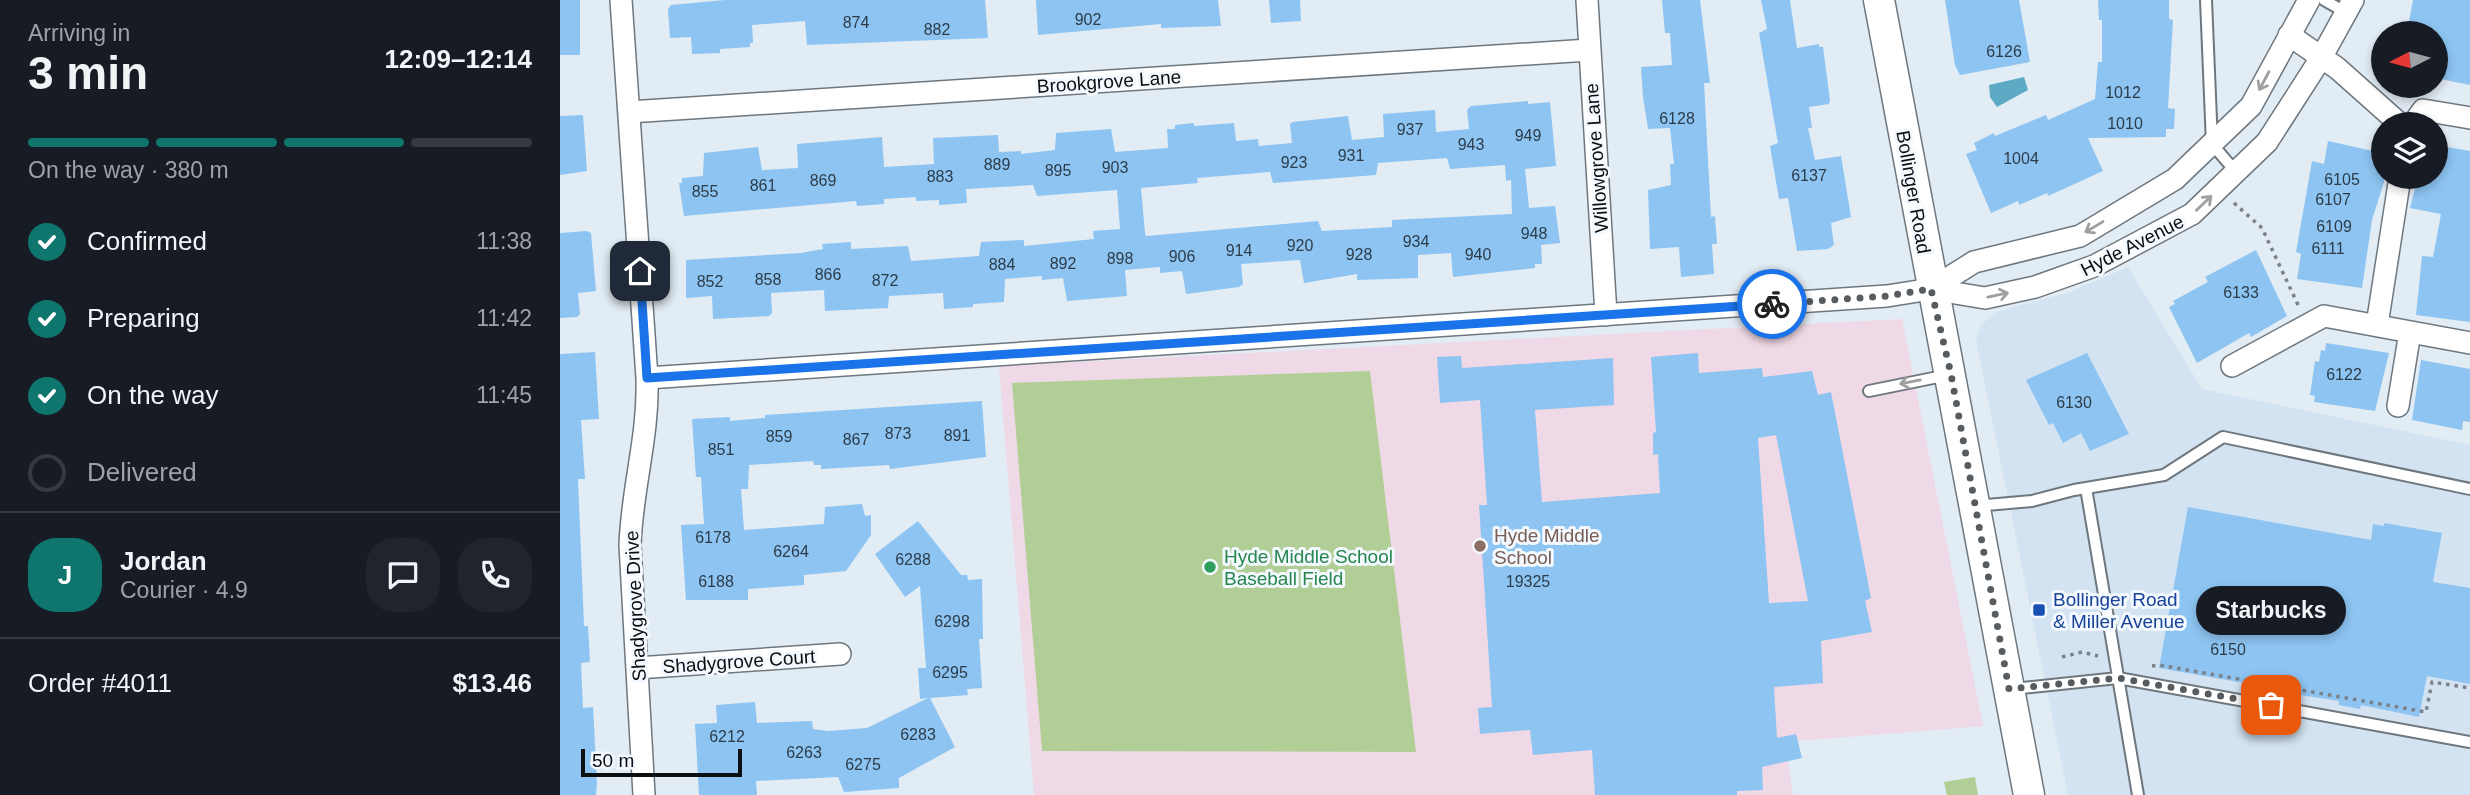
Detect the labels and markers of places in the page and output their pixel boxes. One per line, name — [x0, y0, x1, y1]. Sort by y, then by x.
pin — [610, 241, 670, 301]
place label: Hyde Middle School — [1494, 525, 1600, 568]
marker: Hyde Middle School — [1472, 538, 1488, 554]
place label: Hyde Middle School Baseball Field — [1224, 546, 1393, 589]
marker: Hyde Middle School Baseball Field — [1202, 559, 1218, 575]
callout: Starbucks — [2196, 586, 2346, 635]
place label: Bollinger Road & Miller Avenue — [2053, 589, 2185, 632]
marker: Bollinger Road & Miller Avenue — [2031, 602, 2047, 618]
pin — [2241, 675, 2301, 735]

